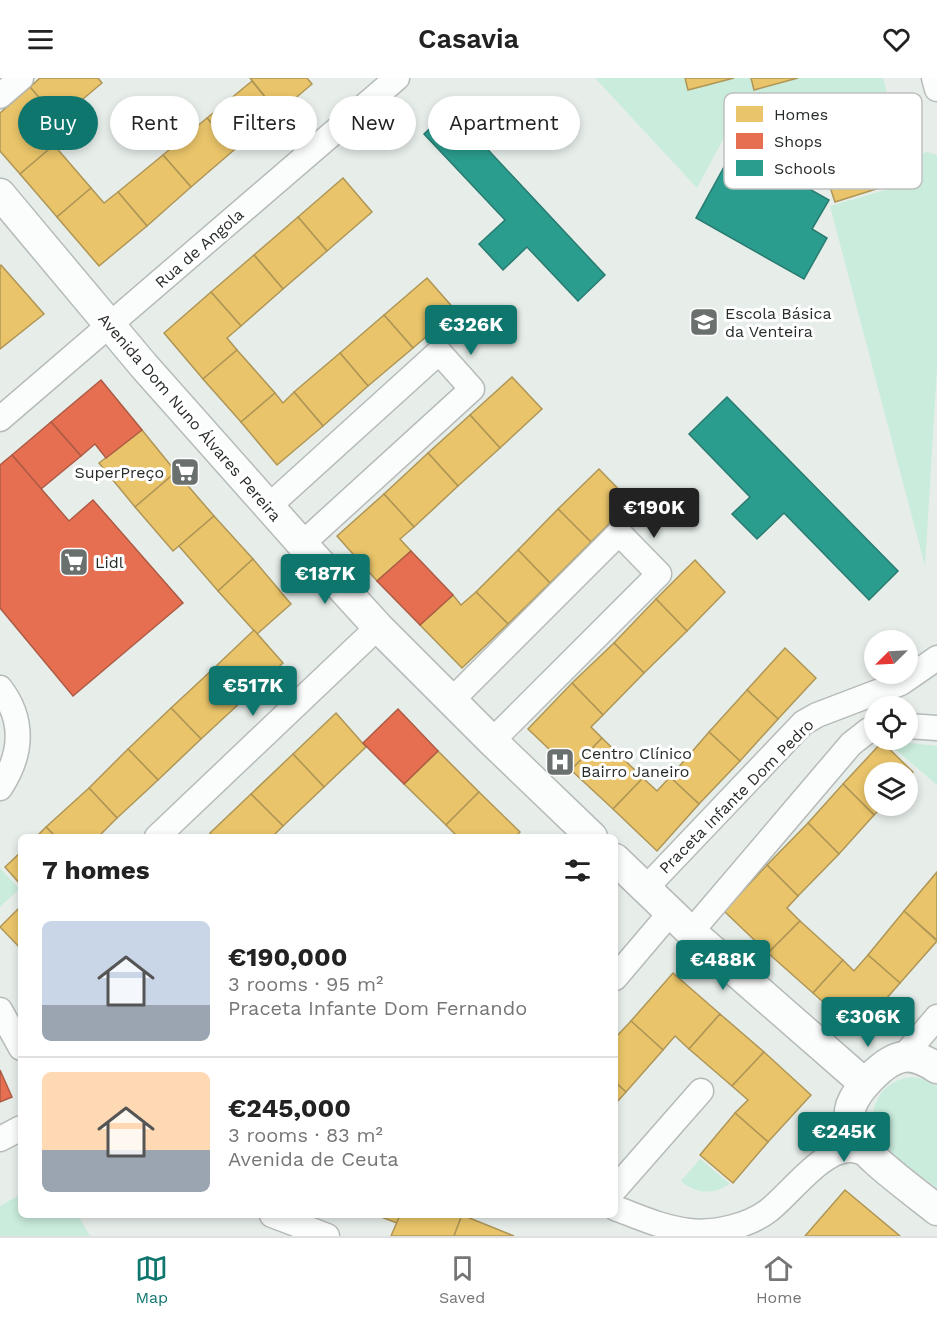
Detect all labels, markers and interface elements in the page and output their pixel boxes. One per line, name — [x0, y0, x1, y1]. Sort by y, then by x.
icon: menu — [24, 23, 57, 56]
text: Casavia — [418, 23, 519, 55]
icon: heart — [880, 23, 913, 56]
legend — [724, 93, 922, 189]
chip: Buy — [18, 96, 98, 150]
chip: Rent — [110, 96, 199, 150]
chip: Filters — [211, 96, 317, 150]
chip: New — [329, 96, 416, 150]
chip: Apartment — [428, 96, 580, 150]
text: Homes — [774, 105, 828, 124]
text: Shops — [774, 132, 822, 151]
text: Schools — [774, 159, 836, 178]
street label: Rua de Angola — [151, 205, 247, 292]
place label: Escola Básica da Venteira — [725, 304, 831, 341]
pin: €326K — [429, 305, 513, 356]
school or university icon: Escola Básica da Venteira — [688, 306, 720, 338]
street label: Avenida Dom Nuno Álvares Pereira — [94, 309, 285, 525]
text: €326K — [439, 312, 503, 336]
supermarket icon: SuperPreço — [169, 456, 201, 488]
place label: SuperPreço — [74, 463, 164, 482]
pin: €190K — [612, 488, 696, 539]
text: €190K — [623, 495, 685, 519]
supermarket icon: Lidl — [58, 546, 90, 578]
place label: Lidl — [95, 553, 124, 572]
pin: €187K — [283, 554, 367, 605]
text: €187K — [295, 561, 355, 585]
north arrow — [864, 630, 918, 684]
map controls — [864, 630, 918, 816]
pin: €517K — [211, 666, 295, 717]
text: €517K — [223, 673, 283, 697]
button: locate — [864, 696, 918, 750]
street label: Praceta Infante Dom Pedro — [655, 715, 818, 878]
place label: Centro Clínico Bairro Janeiro — [581, 744, 692, 781]
hospital icon: Centro Clínico Bairro Janeiro — [544, 746, 576, 778]
button: layers — [864, 762, 918, 816]
icon: filters — [561, 854, 594, 887]
text: 7 homes — [42, 855, 150, 885]
pin: €488K — [681, 940, 765, 991]
text: €190,000 — [228, 942, 348, 972]
icon: home — [90, 945, 162, 1017]
text: €488K — [690, 947, 756, 971]
text: 3 rooms · 95 m² — [228, 972, 383, 996]
text: Praceta Infante Dom Fernando — [228, 996, 527, 1020]
pin: €306K — [826, 997, 910, 1048]
text: €306K — [836, 1004, 900, 1028]
text: €245,000 — [228, 1093, 351, 1123]
icon: home — [90, 1096, 162, 1168]
pin: €245K — [802, 1112, 886, 1163]
text: €245K — [812, 1119, 876, 1143]
text: 3 rooms · 83 m² — [228, 1123, 383, 1147]
text: Avenida de Ceuta — [228, 1147, 399, 1171]
tab: Map — [135, 1252, 168, 1307]
tab: Saved — [439, 1252, 485, 1307]
tab: Home — [756, 1252, 802, 1307]

